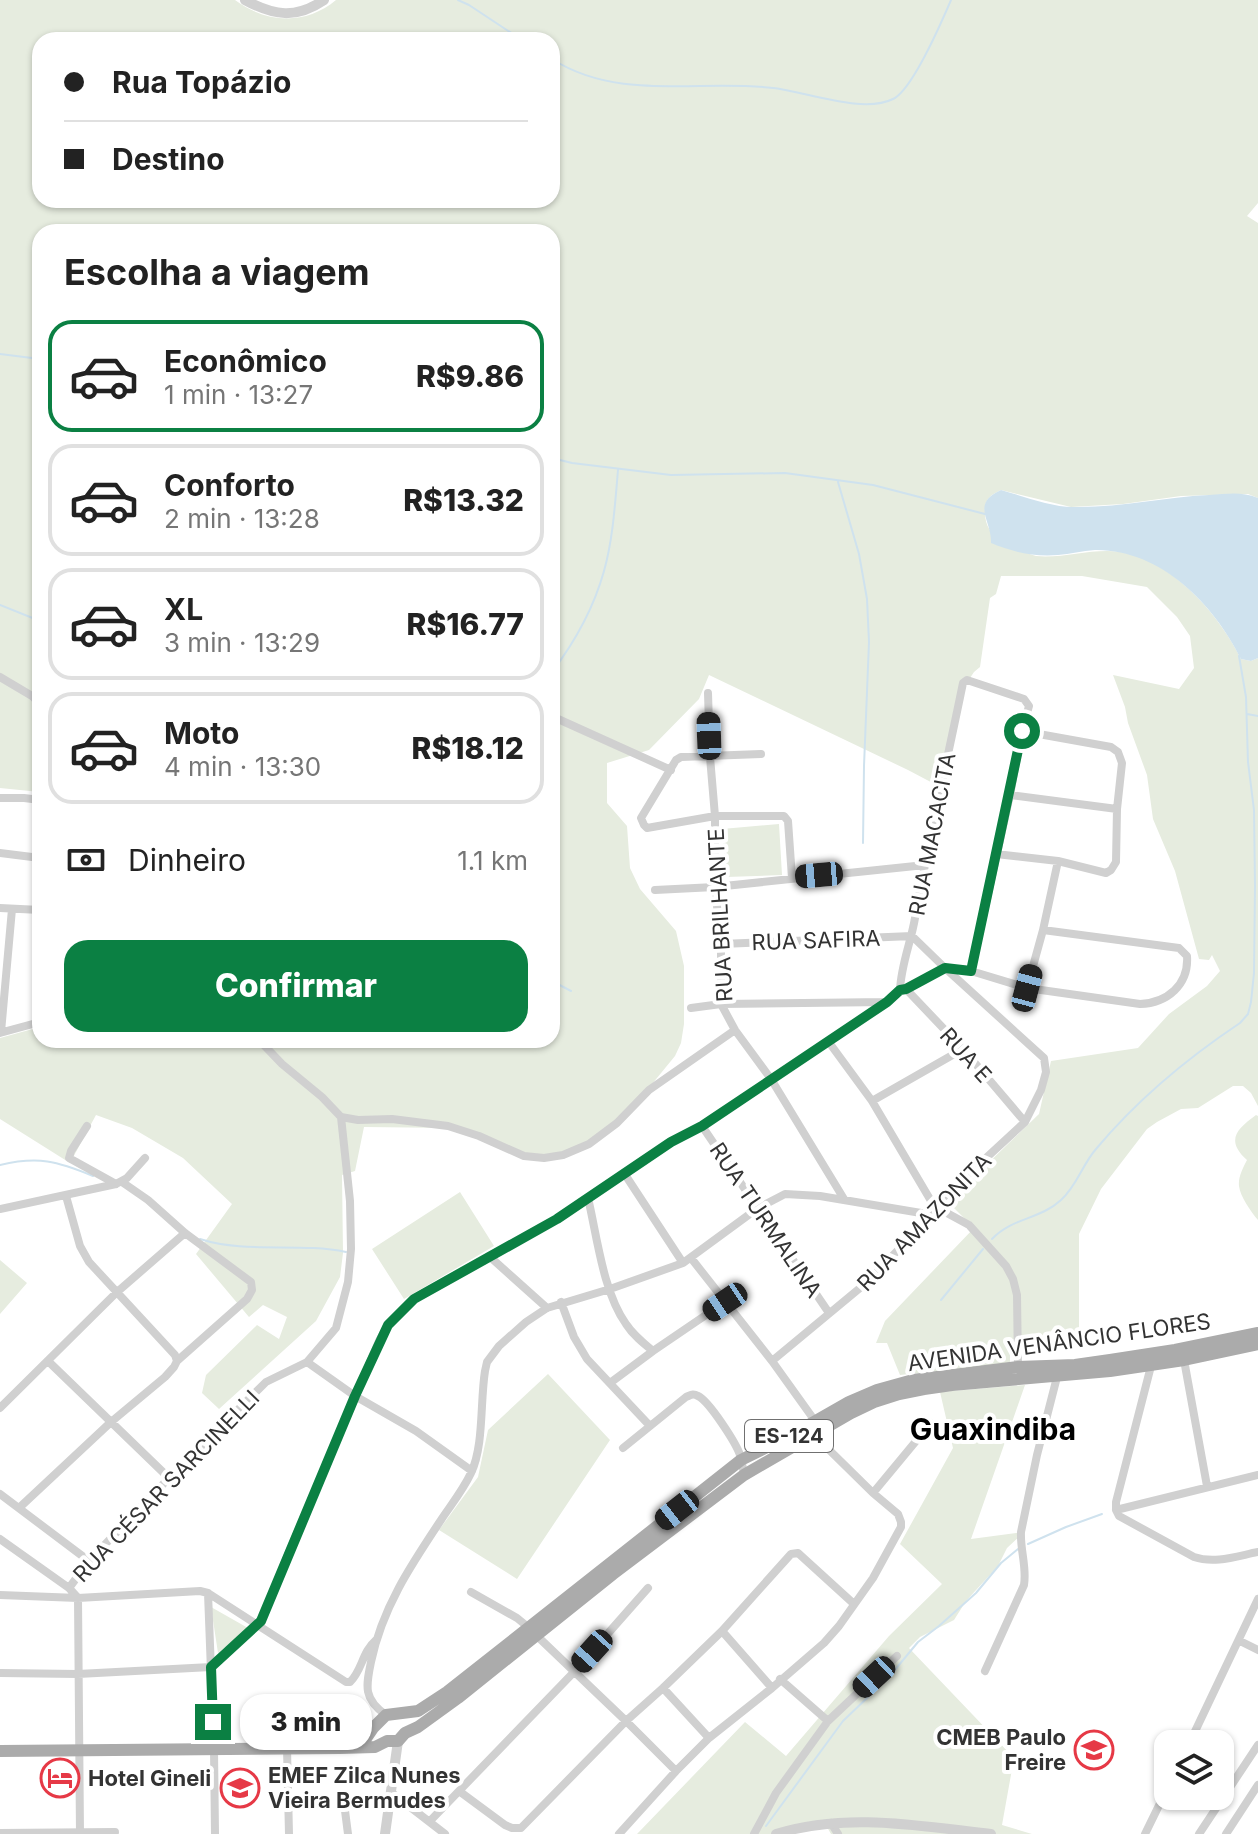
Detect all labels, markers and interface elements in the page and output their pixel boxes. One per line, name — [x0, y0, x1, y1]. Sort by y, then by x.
text: Rua Topázio — [112, 64, 291, 100]
text: Destino — [112, 141, 225, 177]
text: Escolha a viagem — [64, 250, 370, 294]
icon: car — [68, 340, 140, 412]
text: Econômico — [164, 343, 327, 379]
text: R$9.86 — [416, 358, 524, 394]
text: 1 min · 13:27 — [164, 379, 313, 410]
icon: car — [68, 464, 140, 536]
text: Conforto — [164, 467, 295, 503]
text: R$13.32 — [403, 482, 524, 518]
text: 2 min · 13:28 — [164, 503, 320, 534]
icon: car — [68, 588, 140, 660]
text: XL — [164, 591, 203, 627]
text: R$16.77 — [407, 606, 524, 642]
text: 3 min · 13:29 — [164, 627, 320, 658]
icon: car — [68, 712, 140, 784]
car — [696, 712, 722, 760]
route start — [1004, 713, 1040, 749]
text: Moto — [164, 715, 239, 751]
text: R$18.12 — [412, 730, 524, 766]
street label: RUA MACACITA — [903, 750, 961, 918]
text: 4 min · 13:30 — [164, 751, 321, 782]
street label: RUA BRILHANTE — [702, 827, 738, 1003]
icon: cash — [64, 838, 108, 882]
text: Dinheiro — [128, 842, 246, 878]
text: 1.1 km — [457, 845, 528, 876]
car — [794, 861, 844, 889]
street label: RUA SAFIRA — [751, 925, 881, 955]
button: Confirmar — [64, 940, 528, 1032]
car — [1009, 962, 1045, 1014]
street label: RUA E — [935, 1022, 997, 1088]
street label: RUA TURMALINA — [705, 1138, 827, 1302]
street label: RUA AMAZONITA — [852, 1148, 996, 1296]
car — [698, 1279, 752, 1325]
street label: AVENIDA VENÂNCIO FLORES — [906, 1308, 1212, 1376]
street label: RUA CÉSAR SARCINELLI — [68, 1385, 264, 1587]
district label: Guaxindiba — [910, 1411, 1076, 1447]
road number: ES-124 — [745, 1420, 833, 1452]
car — [651, 1486, 703, 1534]
car — [567, 1625, 617, 1677]
car — [848, 1652, 900, 1702]
callout: 3 min — [241, 1694, 373, 1750]
route end — [195, 1704, 231, 1740]
text: 3 min — [271, 1706, 341, 1737]
place label: CMEB Paulo Freire — [936, 1724, 1066, 1775]
school or university icon: CMEB Paulo Freire — [1073, 1729, 1115, 1771]
map controls — [1154, 1730, 1234, 1810]
button: layers — [1154, 1730, 1234, 1810]
hotel icon: Hotel Gineli — [39, 1757, 81, 1799]
place label: EMEF Zilca Nunes Vieira Bermudes — [268, 1762, 461, 1813]
place label: Hotel Gineli — [88, 1765, 211, 1791]
school or university icon: EMEF Zilca Nunes Vieira Bermudes — [219, 1767, 261, 1809]

